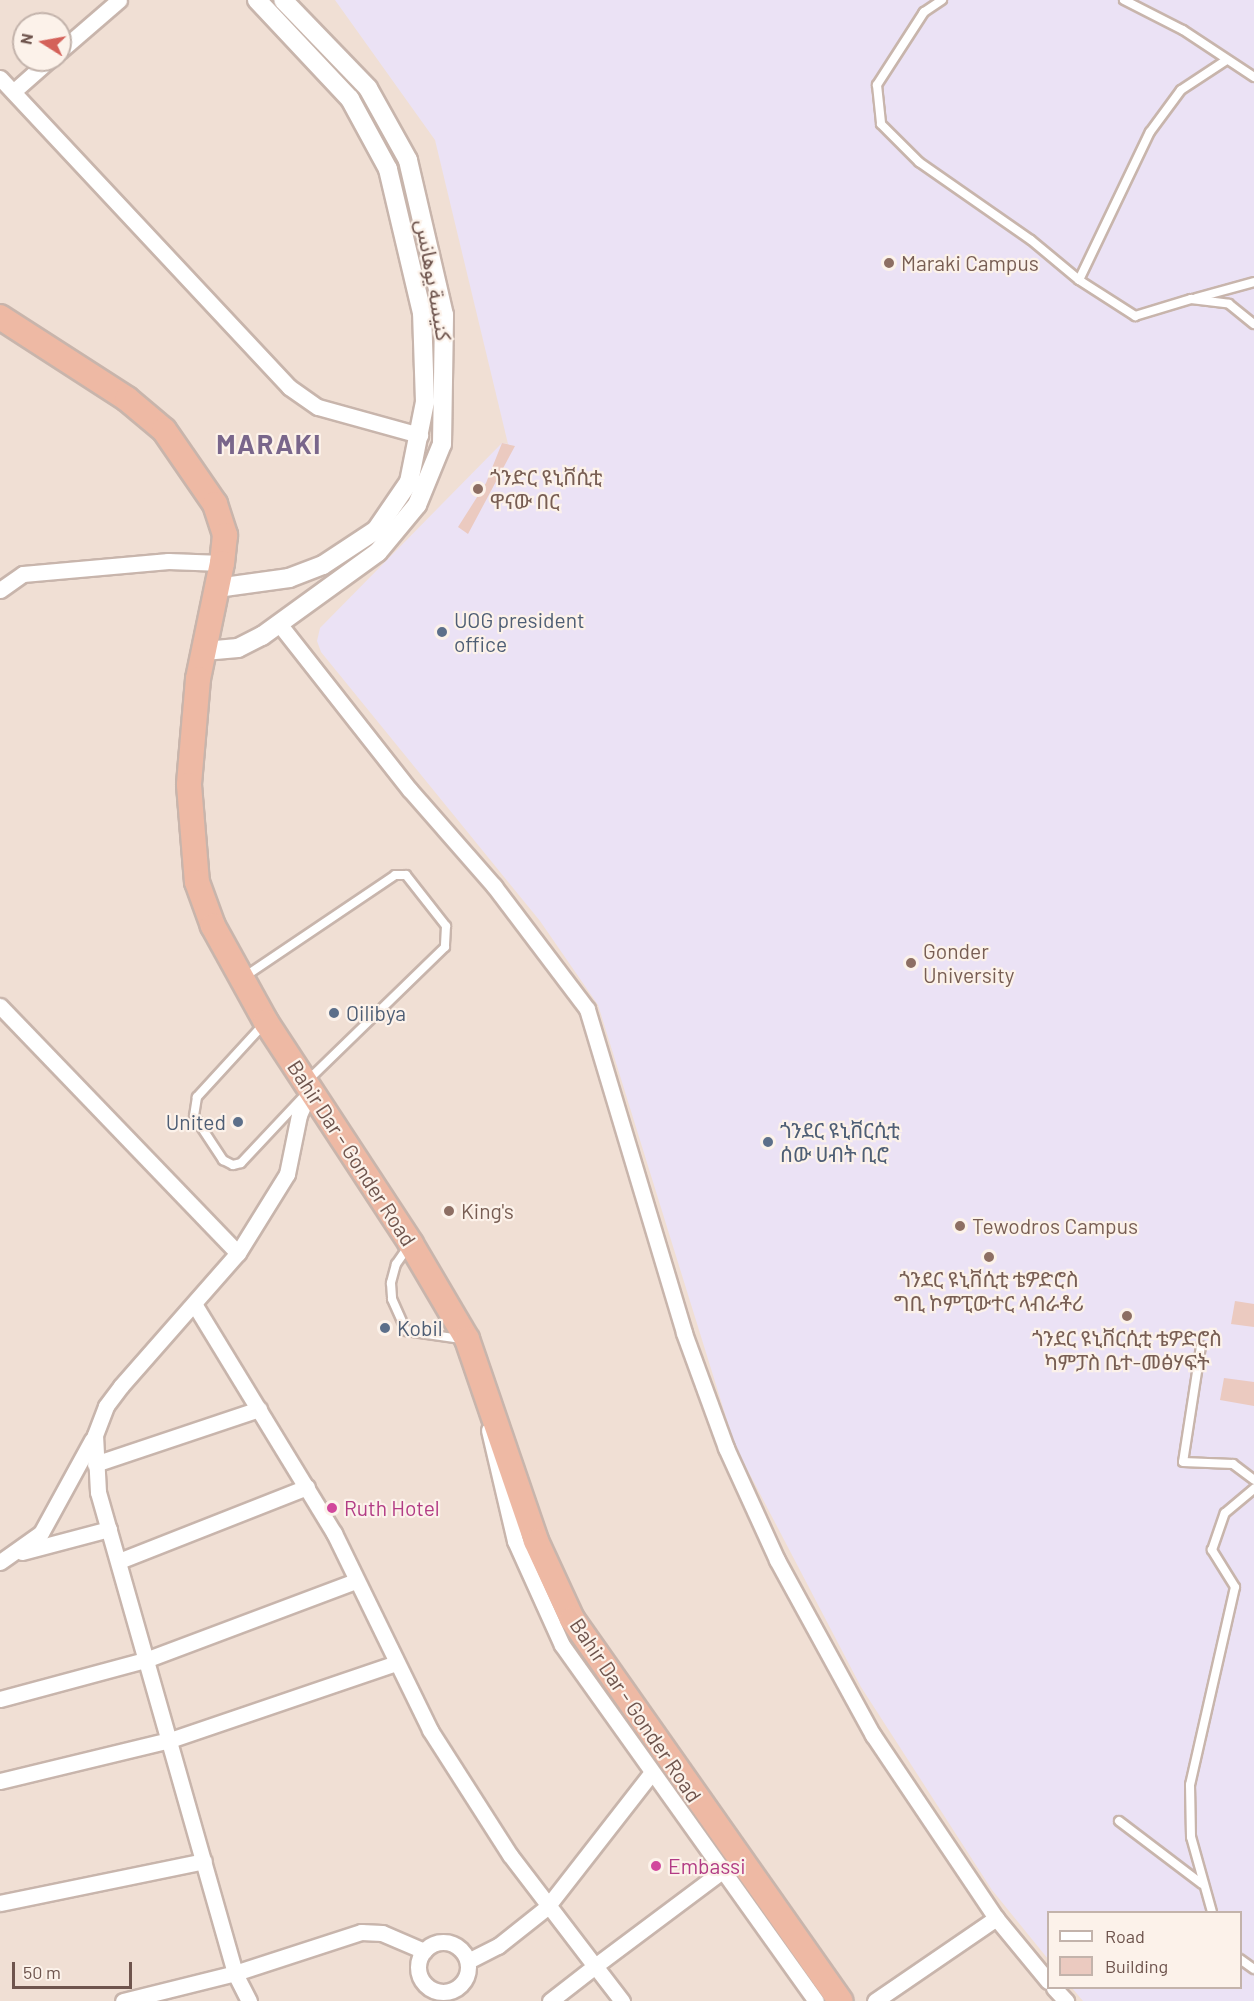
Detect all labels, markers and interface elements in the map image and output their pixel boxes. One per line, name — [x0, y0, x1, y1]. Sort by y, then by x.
north arrow — [12, 12, 72, 72]
text: N — [15, 32, 36, 46]
street label: كنيسة يوهانس — [411, 217, 457, 343]
place label: Maraki Campus — [901, 250, 1039, 276]
marker: Maraki Campus — [882, 256, 896, 270]
district label: MARAKI — [216, 428, 322, 460]
place label: ጎንድር ዩኒቨሲቲ ዋናው በር — [490, 464, 602, 514]
marker: ጎንድር ዩኒቨሲቲ ዋናው በር — [471, 482, 485, 496]
place label: UOG president office — [454, 607, 585, 657]
marker: UOG president office — [435, 625, 449, 639]
place label: Gonder University — [923, 938, 1014, 988]
marker: Gonder University — [904, 956, 918, 970]
place label: Oilibya — [346, 1000, 406, 1026]
marker: Oilibya — [327, 1006, 341, 1020]
street label: Bahir Dar - Gonder Road — [282, 1055, 422, 1251]
place label: United — [166, 1109, 226, 1135]
marker: United — [231, 1115, 245, 1129]
place label: ጎንደር ዩኒቨርሲቲ ሰው ሀብት ቢሮ — [780, 1117, 900, 1167]
marker: ጎንደር ዩኒቨርሲቲ ሰው ሀብት ቢሮ — [761, 1135, 775, 1149]
place label: King's — [461, 1198, 514, 1224]
marker: King's — [442, 1204, 456, 1218]
place label: Tewodros Campus — [972, 1213, 1138, 1239]
marker: Tewodros Campus — [953, 1219, 967, 1233]
marker: ጎንደር ዩኒቨሲቲ ቴዎድሮስ ግቢ ኮምፒውተር ላብራቶሪ — [982, 1250, 996, 1264]
place label: ጎንደር ዩኒቨሲቲ ቴዎድሮስ ግቢ ኮምፒውተር ላብራቶሪ — [894, 1266, 1084, 1316]
marker: ጎንደር ዩኒቨርሲቲ ቴዎድሮስ ካምፓስ ቤተ-መፅሃፍት — [1120, 1309, 1134, 1323]
place label: Kobil — [397, 1315, 443, 1341]
marker: Kobil — [378, 1321, 392, 1335]
place label: ጎንደር ዩኒቨርሲቲ ቴዎድሮስ ካምፓስ ቤተ-መፅሃፍት — [1032, 1325, 1222, 1375]
place label: Ruth Hotel — [344, 1495, 440, 1521]
marker: Ruth Hotel — [325, 1501, 339, 1515]
street label: Bahir Dar - Gonder Road — [565, 1613, 707, 1807]
place label: Embassi — [668, 1853, 745, 1879]
marker: Embassi — [649, 1859, 663, 1873]
legend — [1047, 1911, 1242, 1989]
text: Road — [1105, 1925, 1145, 1947]
scale bar — [15, 1950, 135, 1988]
text: Building — [1105, 1955, 1168, 1977]
text: 50 m — [23, 1961, 61, 1983]

